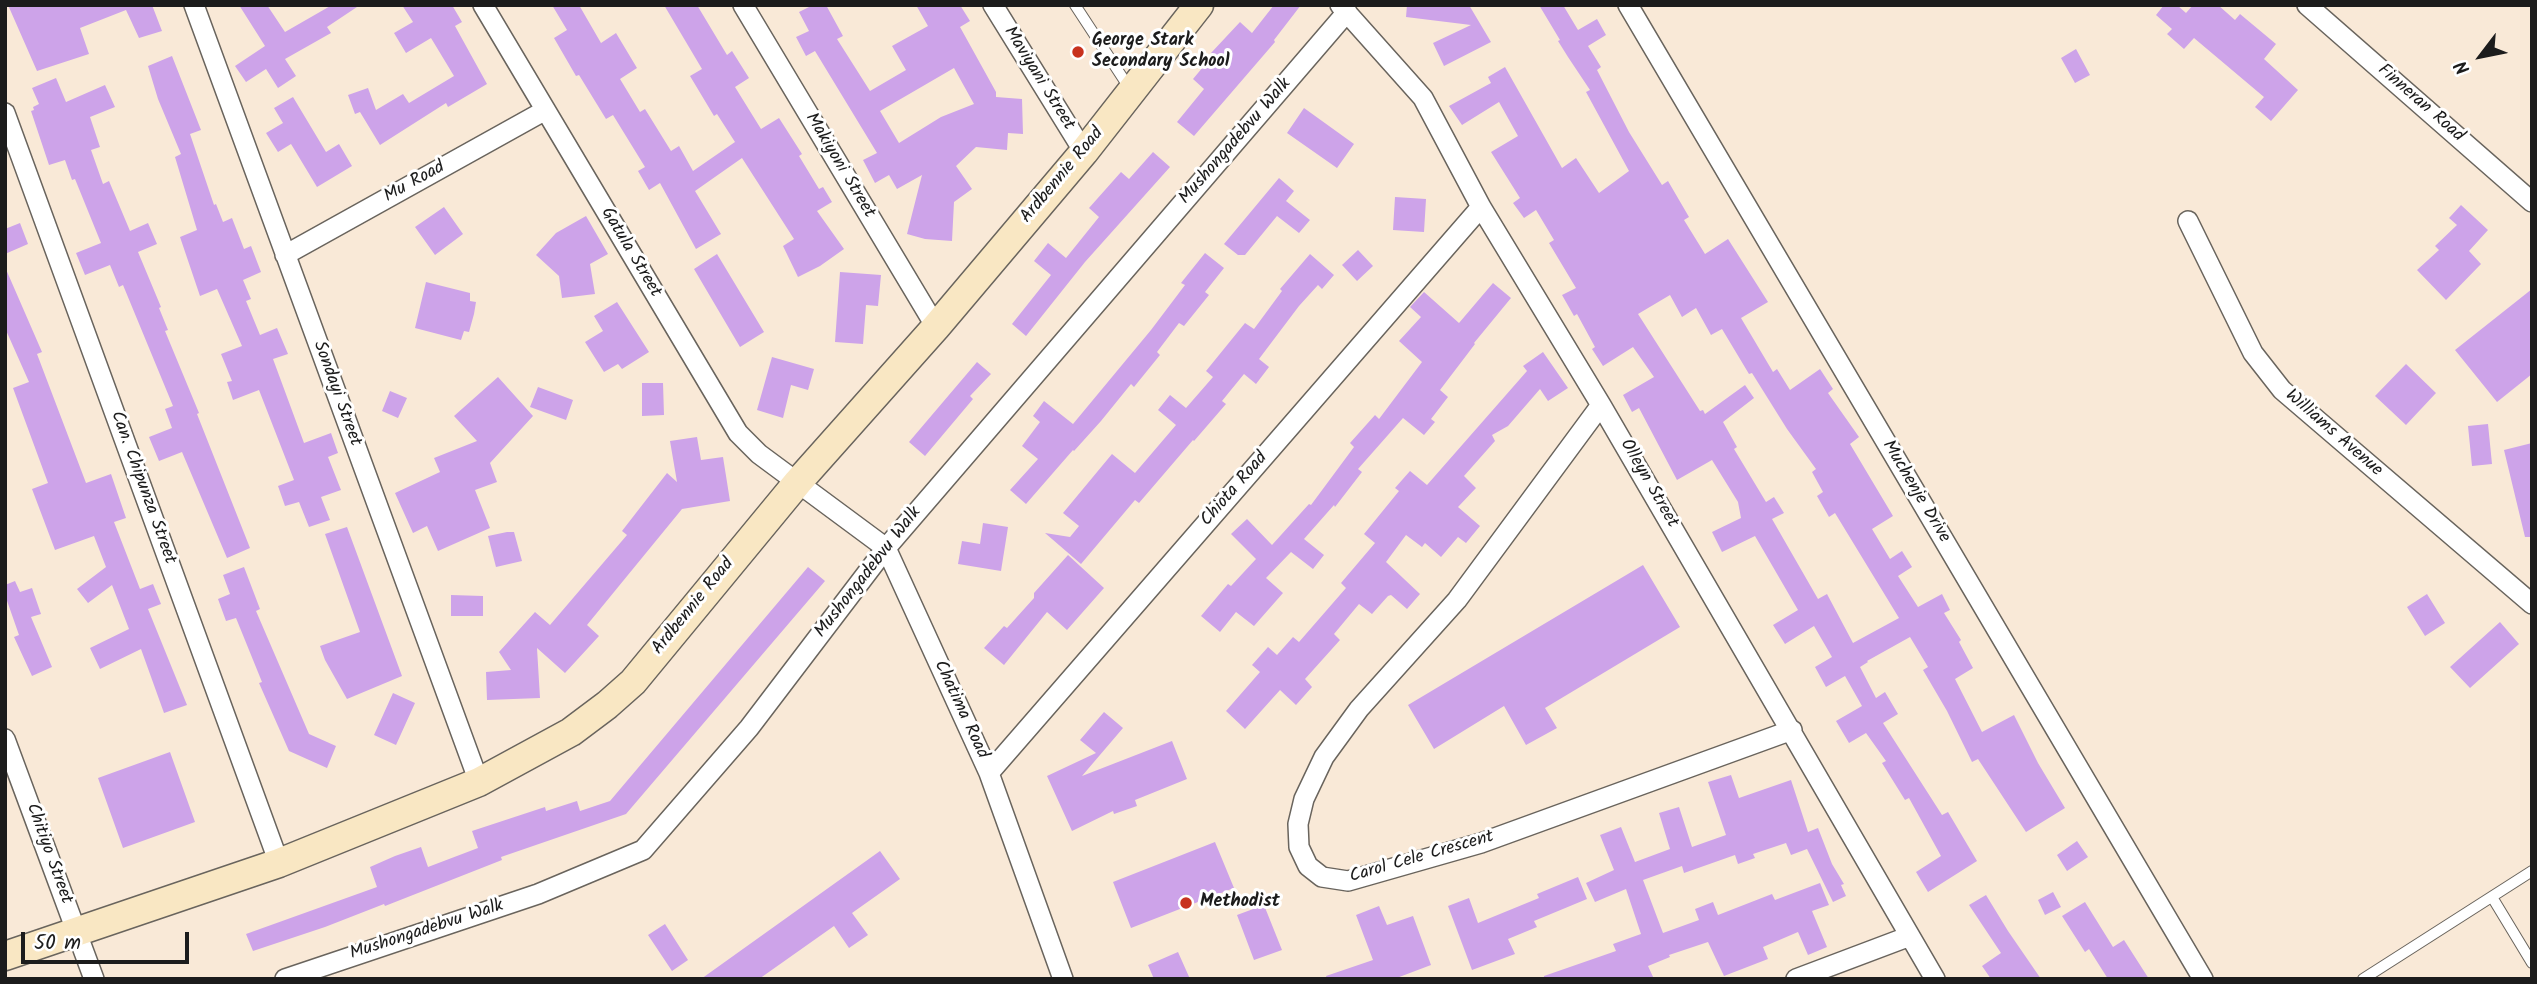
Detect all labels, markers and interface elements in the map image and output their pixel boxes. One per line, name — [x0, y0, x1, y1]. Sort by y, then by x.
north arrow — [2446, 21, 2516, 91]
street label: Maviyani Street — [998, 23, 1078, 135]
place label: George Stark Secondary School — [1092, 31, 1229, 74]
marker: George Stark Secondary School — [1070, 44, 1086, 60]
text: N — [2447, 54, 2479, 80]
street label: Finneran Road — [2372, 60, 2468, 148]
street label: Mushongadebvu Walk — [1175, 74, 1297, 210]
street label: Makiyoni Street — [799, 110, 879, 222]
street label: Ardbennie Road — [1017, 124, 1109, 228]
street label: Mu Road — [381, 158, 449, 208]
street label: Gatula Street — [595, 204, 665, 302]
street label: Sondayi Street — [307, 338, 365, 450]
street label: Williams Avenue — [2280, 386, 2386, 482]
street label: Can. Chipunza Street — [104, 409, 180, 567]
street label: Olleyn Street — [1614, 436, 1682, 532]
street label: Muchenje Drive — [1876, 437, 1954, 547]
street label: Chiota Road — [1197, 448, 1273, 532]
street label: Mushongadebvu Walk — [811, 503, 927, 643]
street label: Ardbennie Road — [648, 554, 740, 660]
street label: Chatima Road — [928, 657, 992, 763]
street label: Chitiyo Street — [20, 801, 76, 907]
street label: Carol Cele Crescent — [1348, 827, 1496, 889]
place label: Methodist — [1200, 892, 1280, 914]
marker: Methodist — [1178, 895, 1194, 911]
street label: Mushongadebvu Walk — [347, 896, 507, 966]
scale bar — [24, 918, 192, 962]
text: 50 m — [34, 927, 81, 960]

